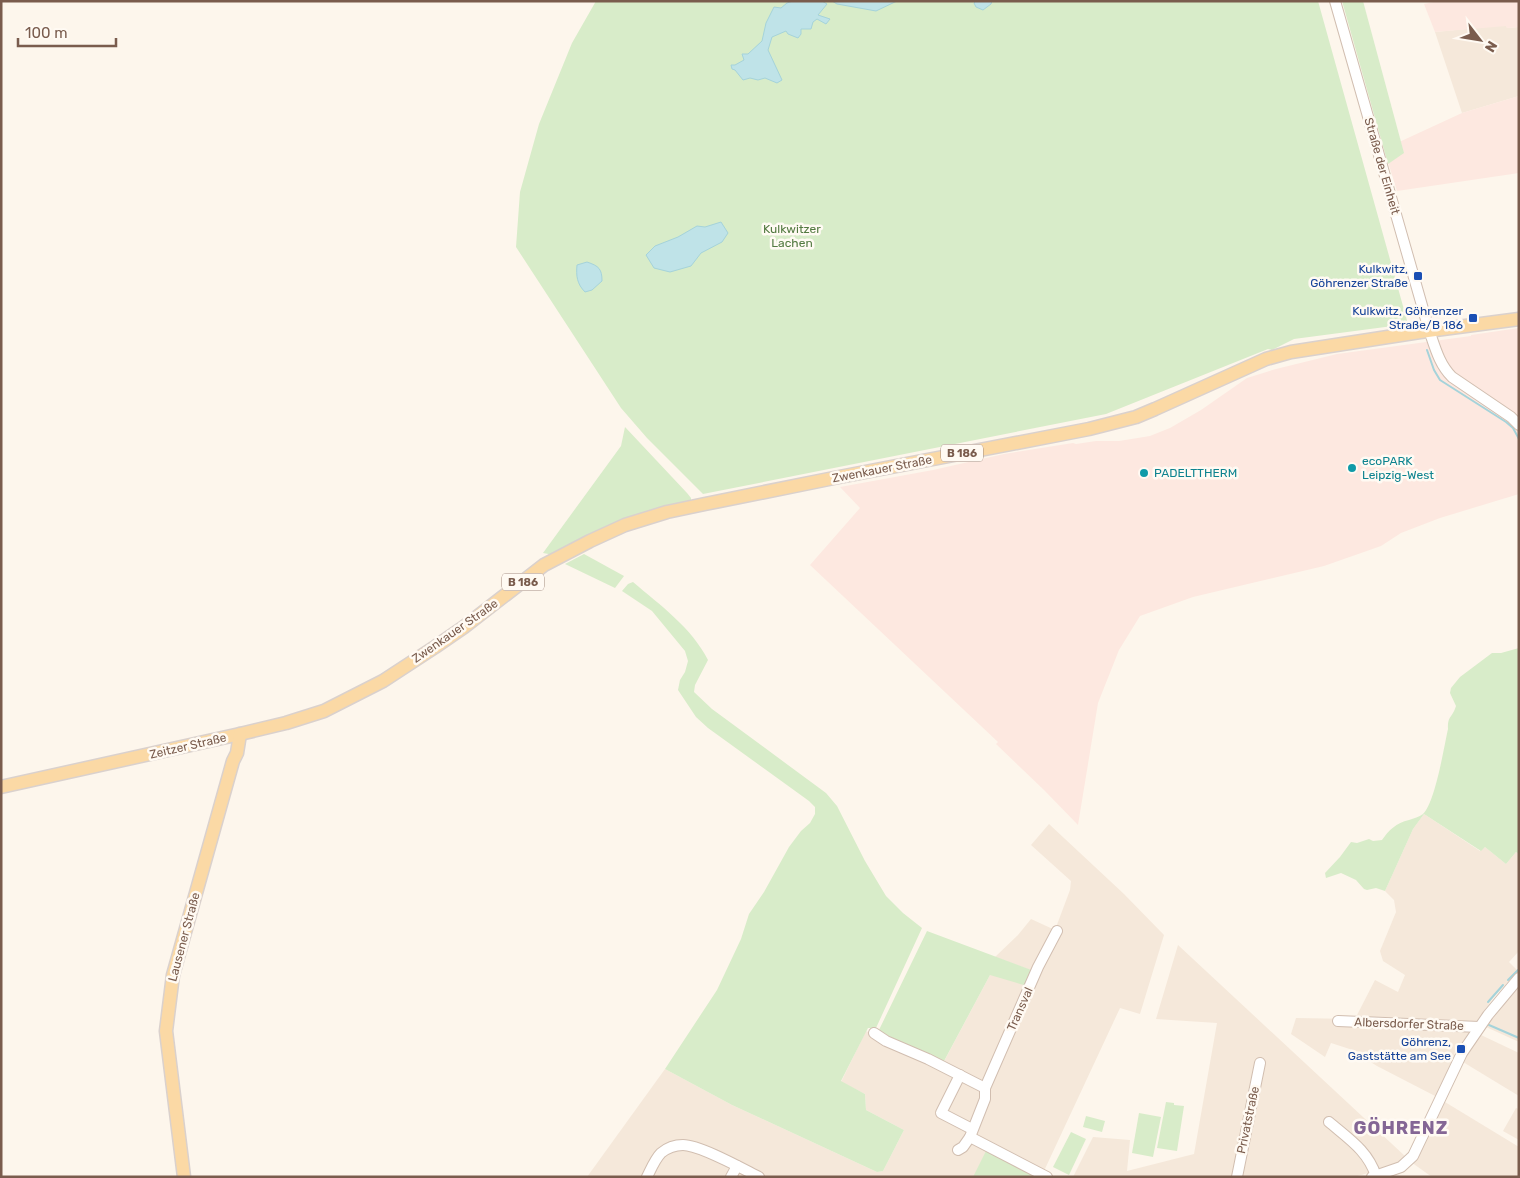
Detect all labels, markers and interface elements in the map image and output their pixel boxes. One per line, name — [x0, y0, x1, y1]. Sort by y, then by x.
scale bar — [18, 15, 115, 47]
north arrow — [1455, 15, 1505, 65]
text: 100 m — [25, 24, 67, 42]
text: N — [1481, 38, 1501, 55]
street label: Straße der Einheit — [1361, 116, 1403, 216]
park label: Kulkwitzer Lachen — [763, 222, 821, 250]
place label: Kulkwitz, Göhrenzer Straße — [1310, 262, 1408, 290]
marker: Kulkwitz, Göhrenzer Straße — [1412, 270, 1424, 282]
place label: Kulkwitz, Göhrenzer Straße/B 186 — [1352, 304, 1463, 332]
marker: Kulkwitz, Göhrenzer Straße/B 186 — [1467, 312, 1479, 324]
road number: B 186 — [941, 444, 983, 462]
street label: Zwenkauer Straße — [831, 452, 933, 486]
place label: ecoPARK Leipzig-West — [1362, 454, 1434, 482]
marker: ecoPARK Leipzig-West — [1346, 462, 1358, 474]
place label: PADELTTHERM — [1154, 466, 1237, 480]
marker: PADELTTHERM — [1138, 467, 1150, 479]
road number: B 186 — [502, 574, 544, 590]
street label: Zwenkauer Straße — [409, 596, 501, 666]
street label: Zeitzer Straße — [148, 730, 228, 762]
street label: Lausener Straße — [165, 891, 203, 983]
street label: Transval — [1004, 985, 1036, 1033]
street label: Albersdorfer Straße — [1354, 1015, 1464, 1033]
place label: Göhrenz, Gaststätte am See — [1348, 1035, 1451, 1063]
marker: Göhrenz, Gaststätte am See — [1455, 1043, 1467, 1055]
street label: Privatstraße — [1234, 1085, 1262, 1155]
district label: GÖHRENZ — [1354, 1117, 1448, 1139]

